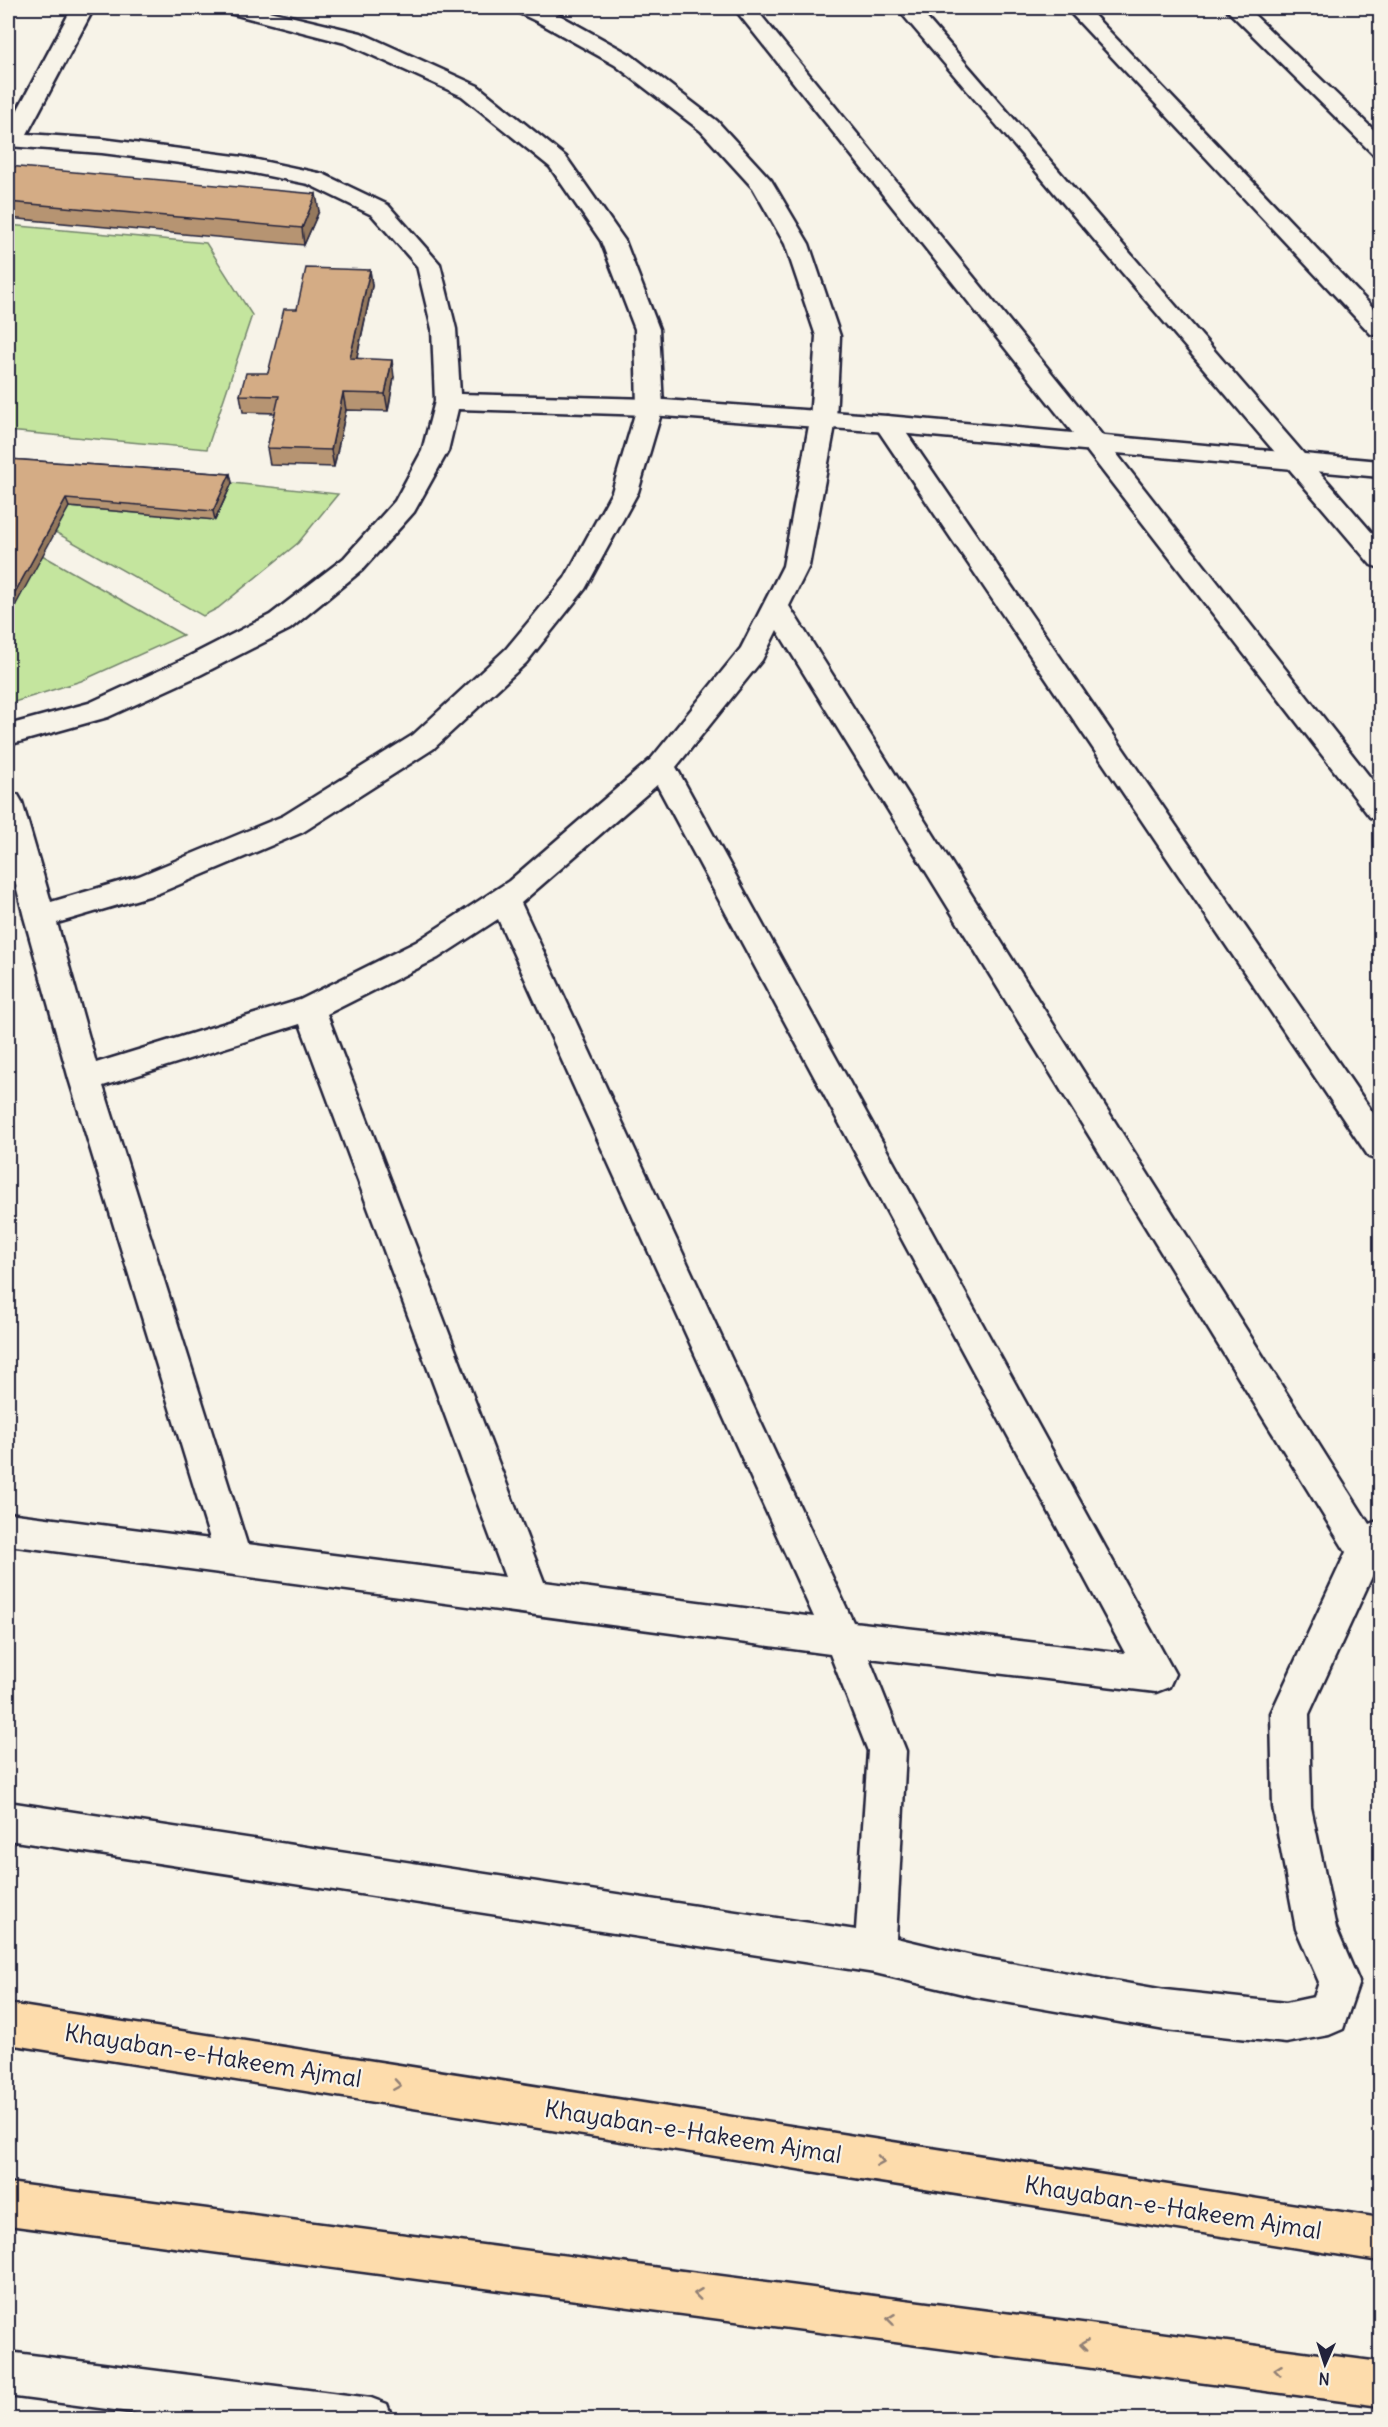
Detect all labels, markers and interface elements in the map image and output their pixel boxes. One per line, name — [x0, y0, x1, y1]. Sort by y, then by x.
street label: Khayaban-e-Hakeem Ajmal — [63, 2017, 364, 2093]
one-way arrow — [393, 2079, 402, 2091]
street label: Khayaban-e-Hakeem Ajmal — [543, 2093, 844, 2169]
one-way arrow — [876, 2155, 885, 2167]
street label: Khayaban-e-Hakeem Ajmal — [1023, 2169, 1324, 2245]
one-way arrow — [693, 2288, 702, 2301]
one-way arrow — [886, 2314, 896, 2326]
north arrow — [1295, 2334, 1355, 2394]
one-way arrow — [1080, 2339, 1089, 2351]
one-way arrow — [1273, 2364, 1282, 2377]
text: N — [1318, 2369, 1330, 2389]

